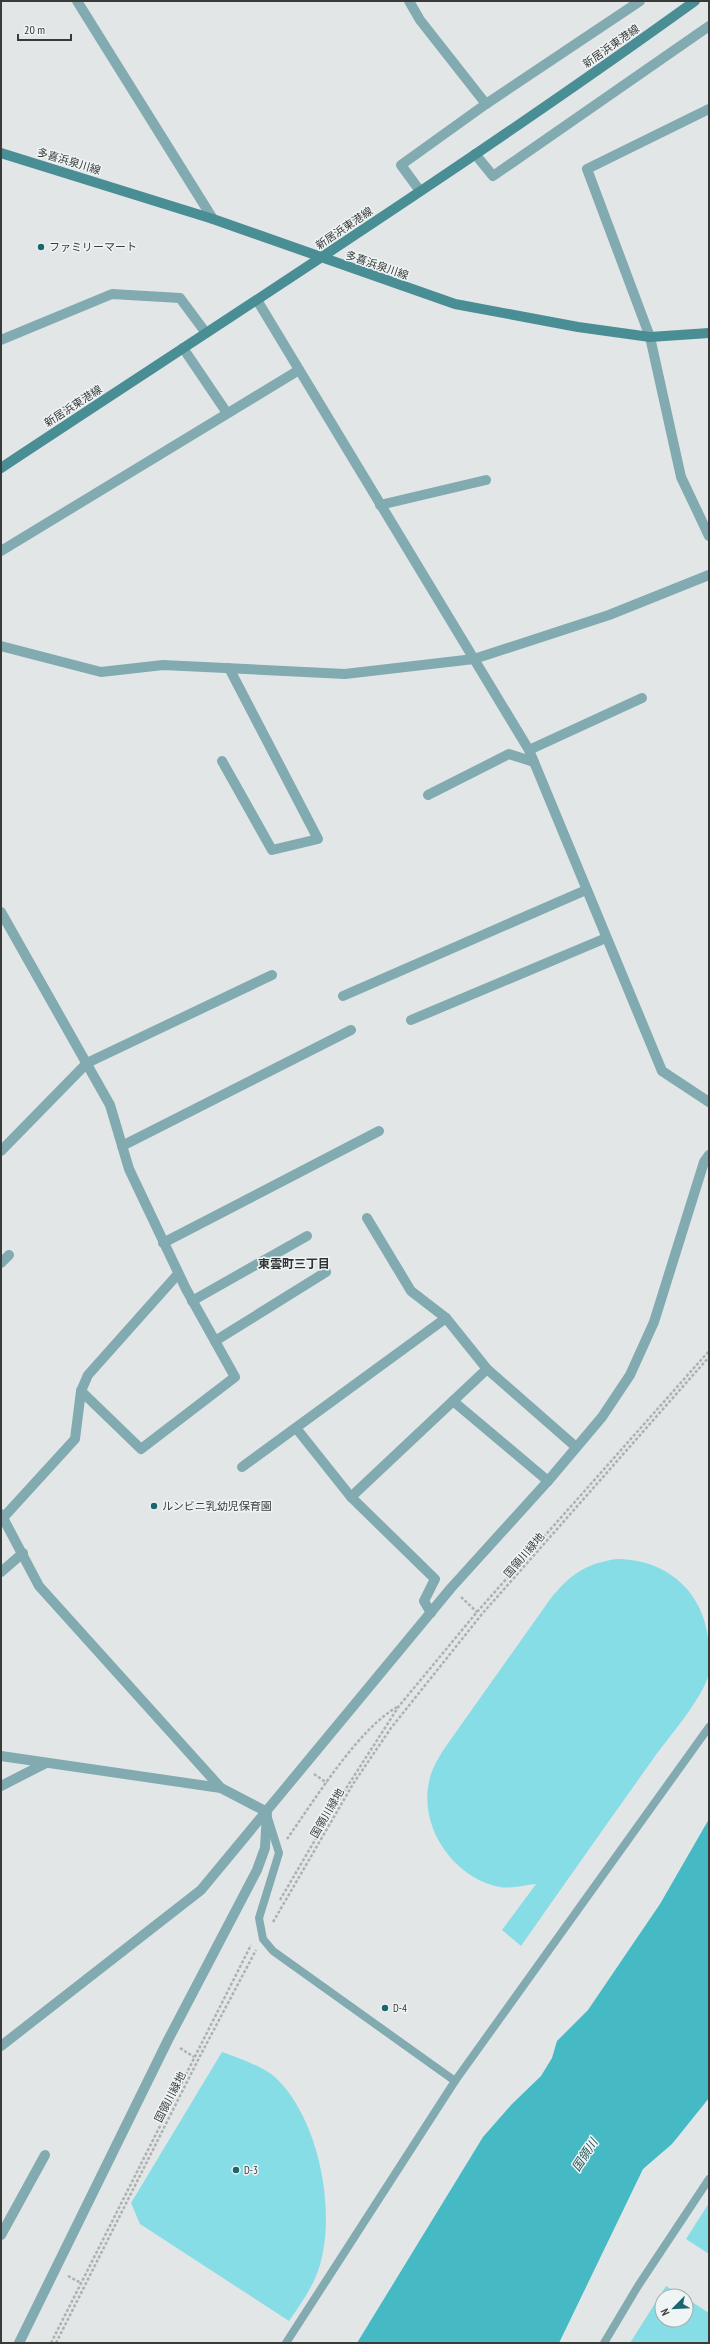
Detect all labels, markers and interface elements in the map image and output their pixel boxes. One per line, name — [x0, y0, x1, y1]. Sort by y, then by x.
scale bar — [18, 16, 71, 42]
street label: 新居浜東港線 — [580, 21, 642, 71]
text: 20 m — [24, 22, 45, 37]
street label: 多喜浜泉川線 — [35, 145, 103, 177]
street label: 新居浜東港線 — [313, 204, 375, 252]
place label: ファミリーマート — [49, 240, 137, 254]
marker: ファミリーマート — [36, 242, 46, 252]
street label: 多喜浜泉川線 — [344, 248, 410, 282]
street label: 新居浜東港線 — [42, 382, 104, 430]
district label: 東雲町三丁目 — [258, 1256, 330, 1271]
place label: ルンビニ乳幼児保育園 — [162, 1499, 272, 1513]
marker: ルンビニ乳幼児保育園 — [149, 1501, 159, 1511]
street label: 国領川緑地 — [501, 1530, 547, 1580]
street label: 国領川緑地 — [307, 1786, 347, 1840]
place label: D-4 — [393, 2001, 407, 2015]
marker: D-4 — [380, 2003, 390, 2013]
street label: 国領川緑地 — [151, 2069, 189, 2125]
water label: 国領川 — [568, 2134, 602, 2174]
place label: D-3 — [244, 2163, 258, 2177]
marker: D-3 — [231, 2165, 241, 2175]
north arrow — [654, 2288, 694, 2328]
text: N — [657, 2306, 672, 2318]

